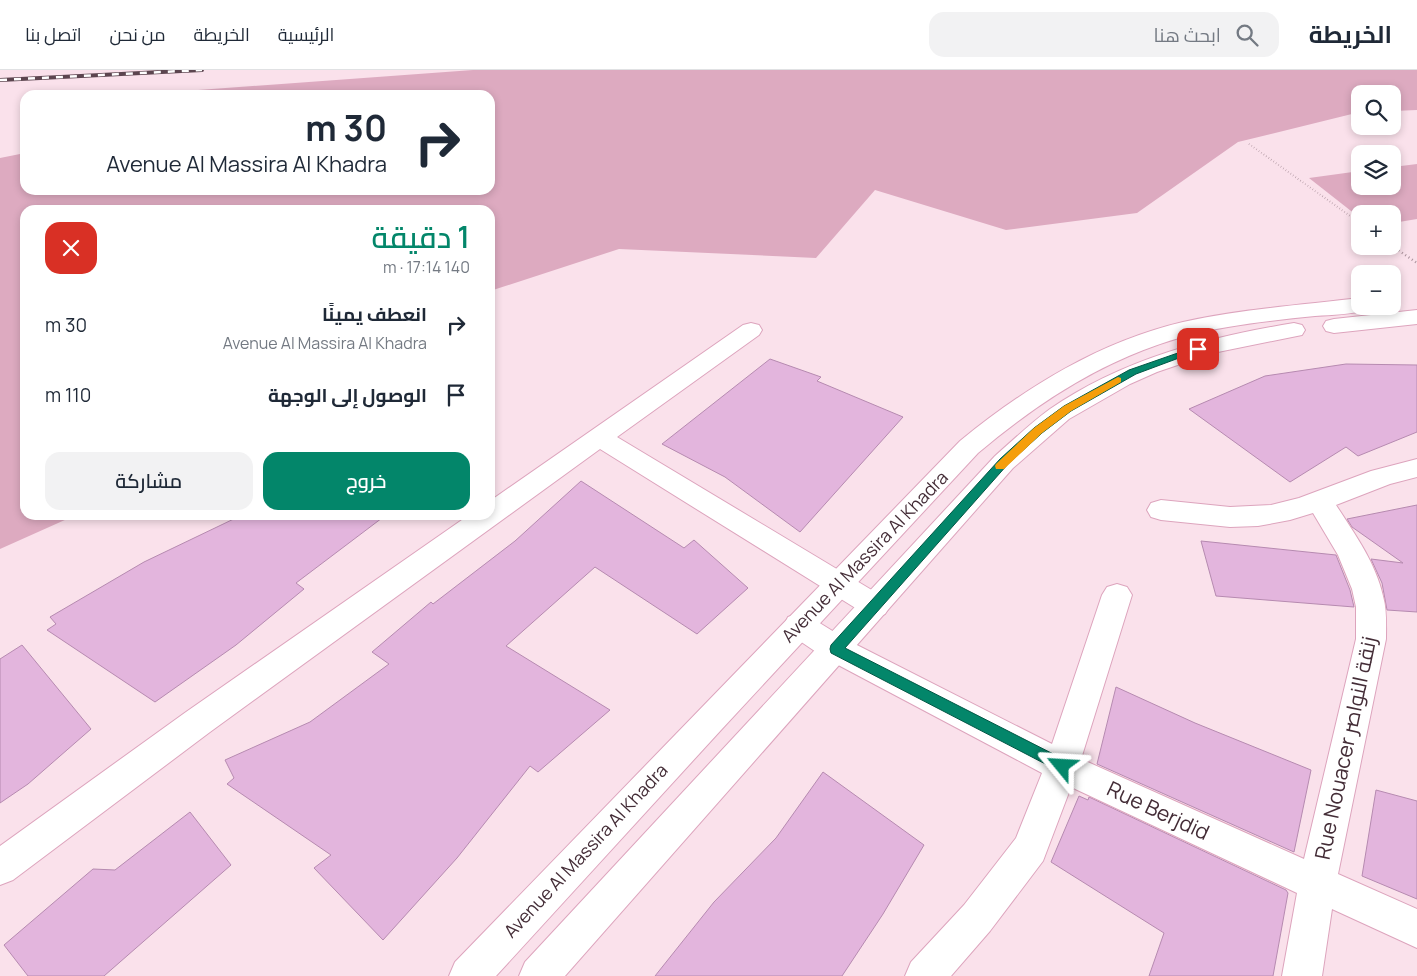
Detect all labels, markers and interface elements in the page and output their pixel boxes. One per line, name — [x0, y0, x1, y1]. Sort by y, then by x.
search box — [929, 12, 1279, 57]
text: الخريطة — [1309, 17, 1392, 50]
icon: search — [1233, 21, 1261, 49]
text: اتصل بنا — [25, 22, 82, 46]
text: من نحن — [110, 22, 166, 46]
text: الخريطة — [194, 22, 250, 46]
text: الرئيسية — [278, 22, 334, 46]
text: ابحث هنا — [1154, 22, 1221, 48]
map controls — [1351, 85, 1401, 315]
button: search — [1351, 85, 1401, 135]
text: 30 m — [305, 104, 387, 152]
icon: right — [405, 110, 470, 175]
button: layers — [1351, 145, 1401, 195]
text: Avenue Al Massira Al Khadra — [106, 149, 387, 179]
button: + — [1351, 205, 1401, 255]
text: 1 دقيقة — [371, 216, 470, 257]
button: close — [45, 222, 97, 274]
text: 140 m · 17:14 — [383, 256, 470, 278]
button: − — [1351, 265, 1401, 315]
text: انعطف يمينًا — [322, 301, 427, 327]
icon: right — [442, 311, 470, 339]
text: 30 m — [45, 312, 87, 338]
pin — [1177, 328, 1219, 370]
text: Avenue Al Massira Al Khadra — [223, 332, 427, 354]
icon: arrive — [1184, 335, 1212, 363]
icon: arrive — [442, 381, 470, 409]
text: 110 m — [45, 382, 91, 408]
text: الوصول إلى الوجهة — [268, 382, 427, 408]
button: مشاركة — [45, 452, 253, 510]
button: خروج — [263, 452, 470, 510]
street label: Avenue Al Massira Al Khadra — [776, 465, 953, 647]
street label: Rue Nouacer زنقة النواصر — [1308, 634, 1382, 862]
position arrow — [1035, 739, 1087, 791]
street label: Avenue Al Massira Al Khadra — [498, 758, 672, 943]
street label: Rue Berjdid — [1103, 774, 1214, 846]

